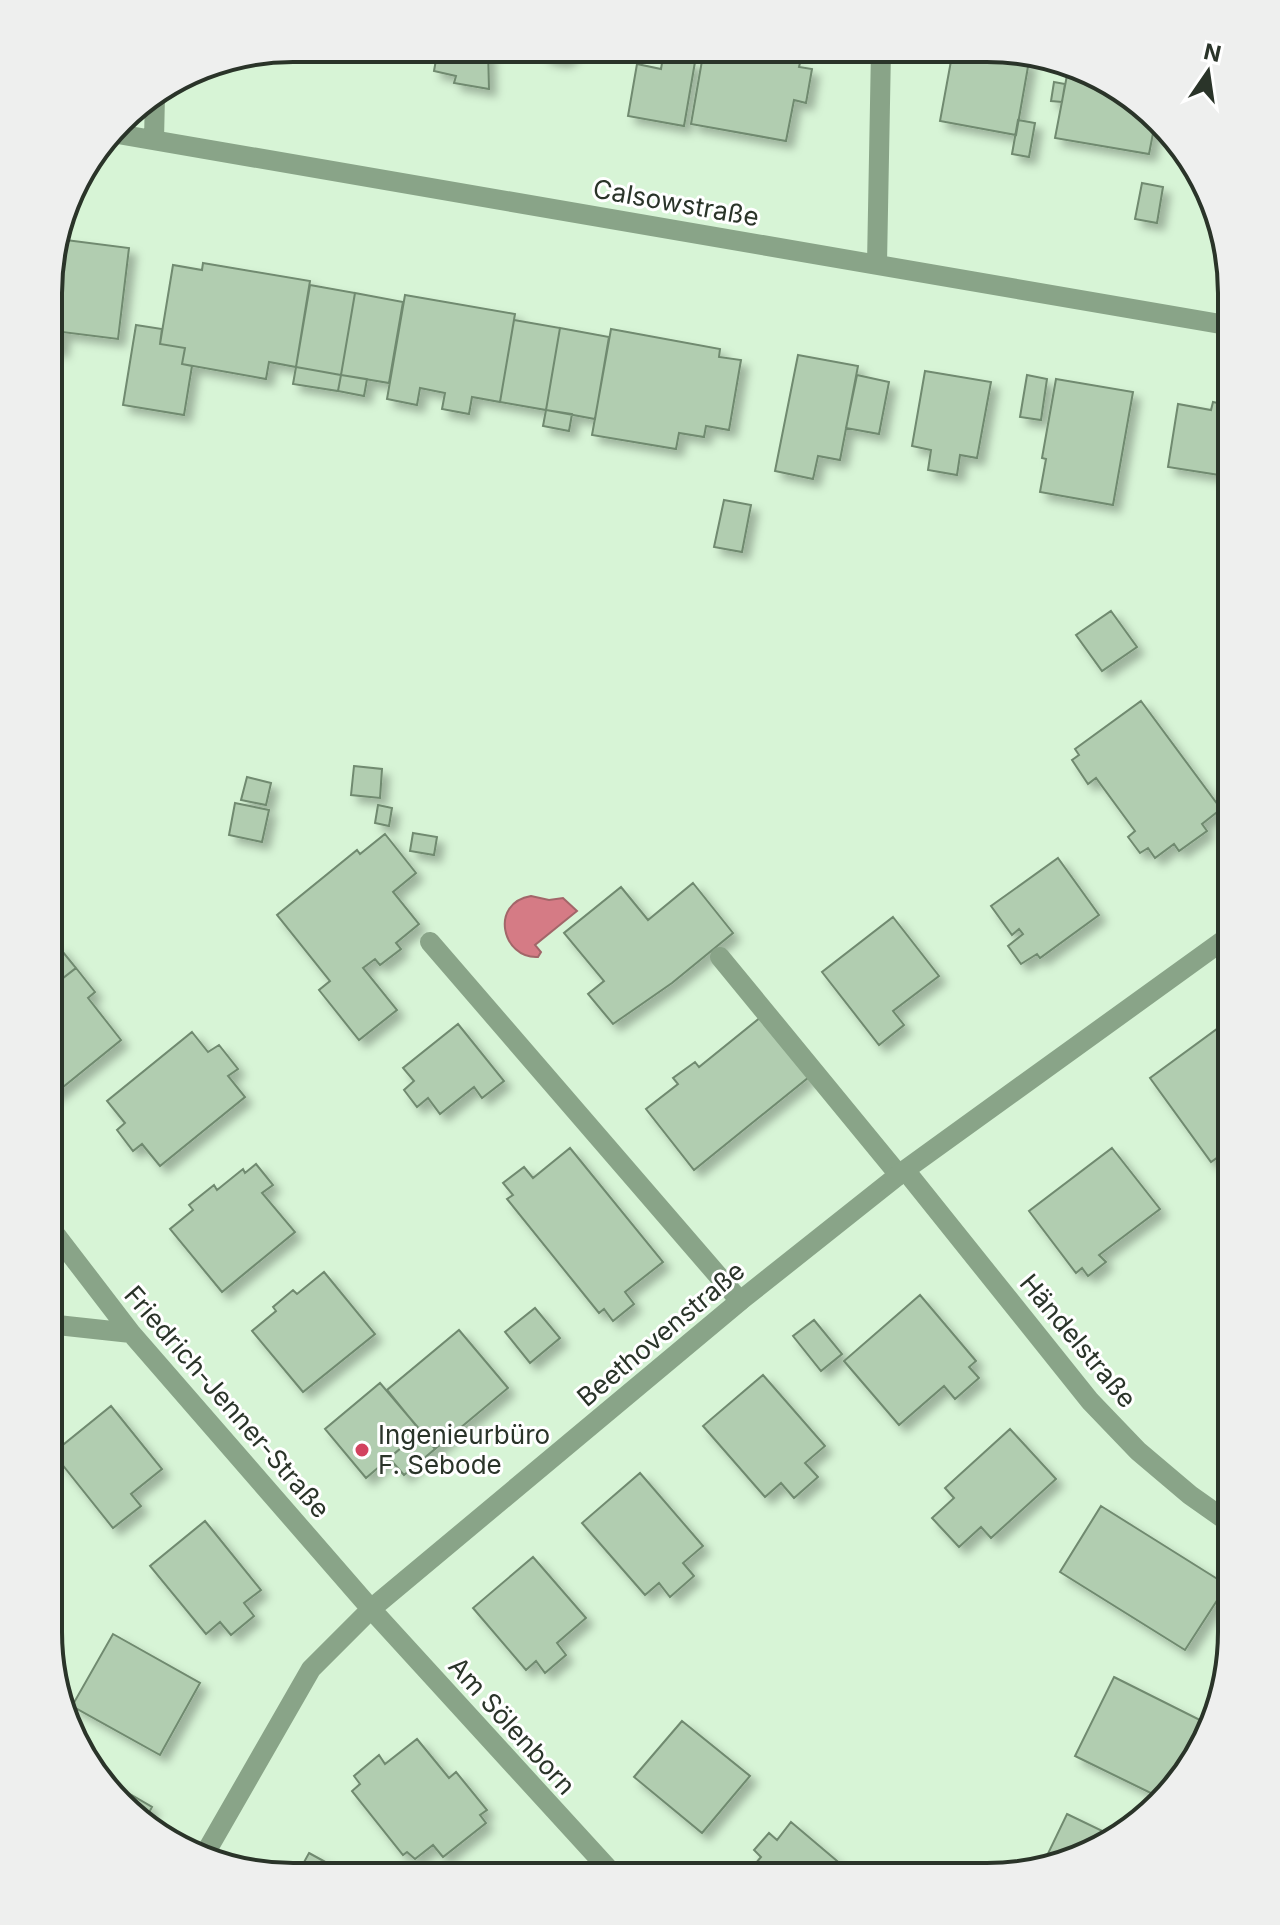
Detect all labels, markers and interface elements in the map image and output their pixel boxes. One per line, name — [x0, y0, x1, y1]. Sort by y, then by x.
north arrow — [1168, 32, 1248, 112]
text: N — [1201, 38, 1224, 67]
street label: Calsowstraße — [591, 173, 761, 232]
street label: Beethovenstraße — [571, 1255, 751, 1413]
street label: Händelstraße — [1014, 1268, 1143, 1414]
street label: Friedrich-Jenner-Straße — [118, 1279, 337, 1524]
place label: Ingenieurbüro F. Sebode — [378, 1419, 550, 1480]
marker: Ingenieurbüro F. Sebode — [353, 1441, 371, 1459]
street label: Am Sölenborn — [443, 1651, 582, 1801]

